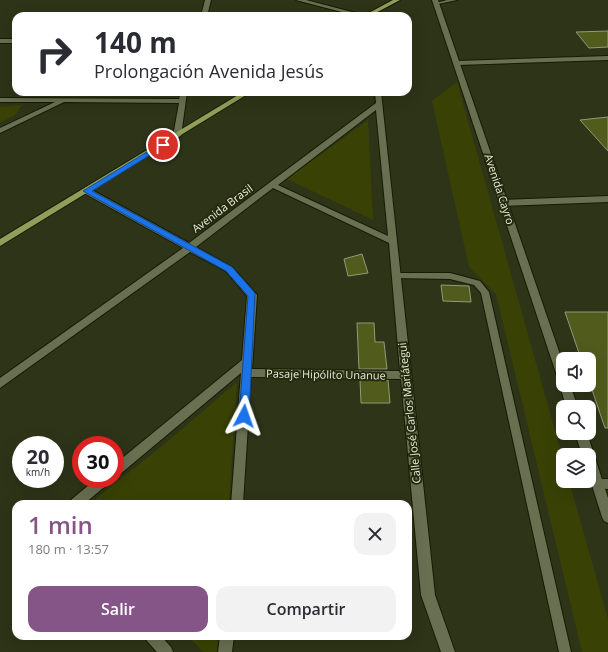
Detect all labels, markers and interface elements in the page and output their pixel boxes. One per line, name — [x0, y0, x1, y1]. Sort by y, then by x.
text: 140 m — [94, 23, 177, 61]
icon: right — [28, 28, 80, 80]
text: Prolongación Avenida Jesús — [94, 59, 324, 83]
pin — [146, 128, 180, 162]
icon: arrive — [152, 134, 174, 156]
street label: Avenida Cayro — [482, 152, 519, 227]
street label: Avenida Brasil — [189, 180, 255, 236]
street label: Calle José Carlos Mariátegui — [394, 342, 424, 484]
map controls — [556, 352, 596, 488]
button: sound — [556, 352, 596, 392]
street label: Pasaje Hipólito Unanue — [266, 365, 386, 383]
position arrow — [223, 395, 265, 437]
button: search — [556, 400, 596, 440]
speed limit sign: 30 — [72, 436, 124, 488]
text: 20 — [27, 443, 49, 470]
button: layers — [556, 448, 596, 488]
text: km/h — [26, 465, 50, 479]
text: 1 min — [28, 508, 93, 541]
button: close — [354, 513, 396, 555]
text: 180 m · 13:57 — [28, 540, 109, 558]
button: Salir — [28, 586, 208, 632]
button: Compartir — [216, 586, 396, 632]

